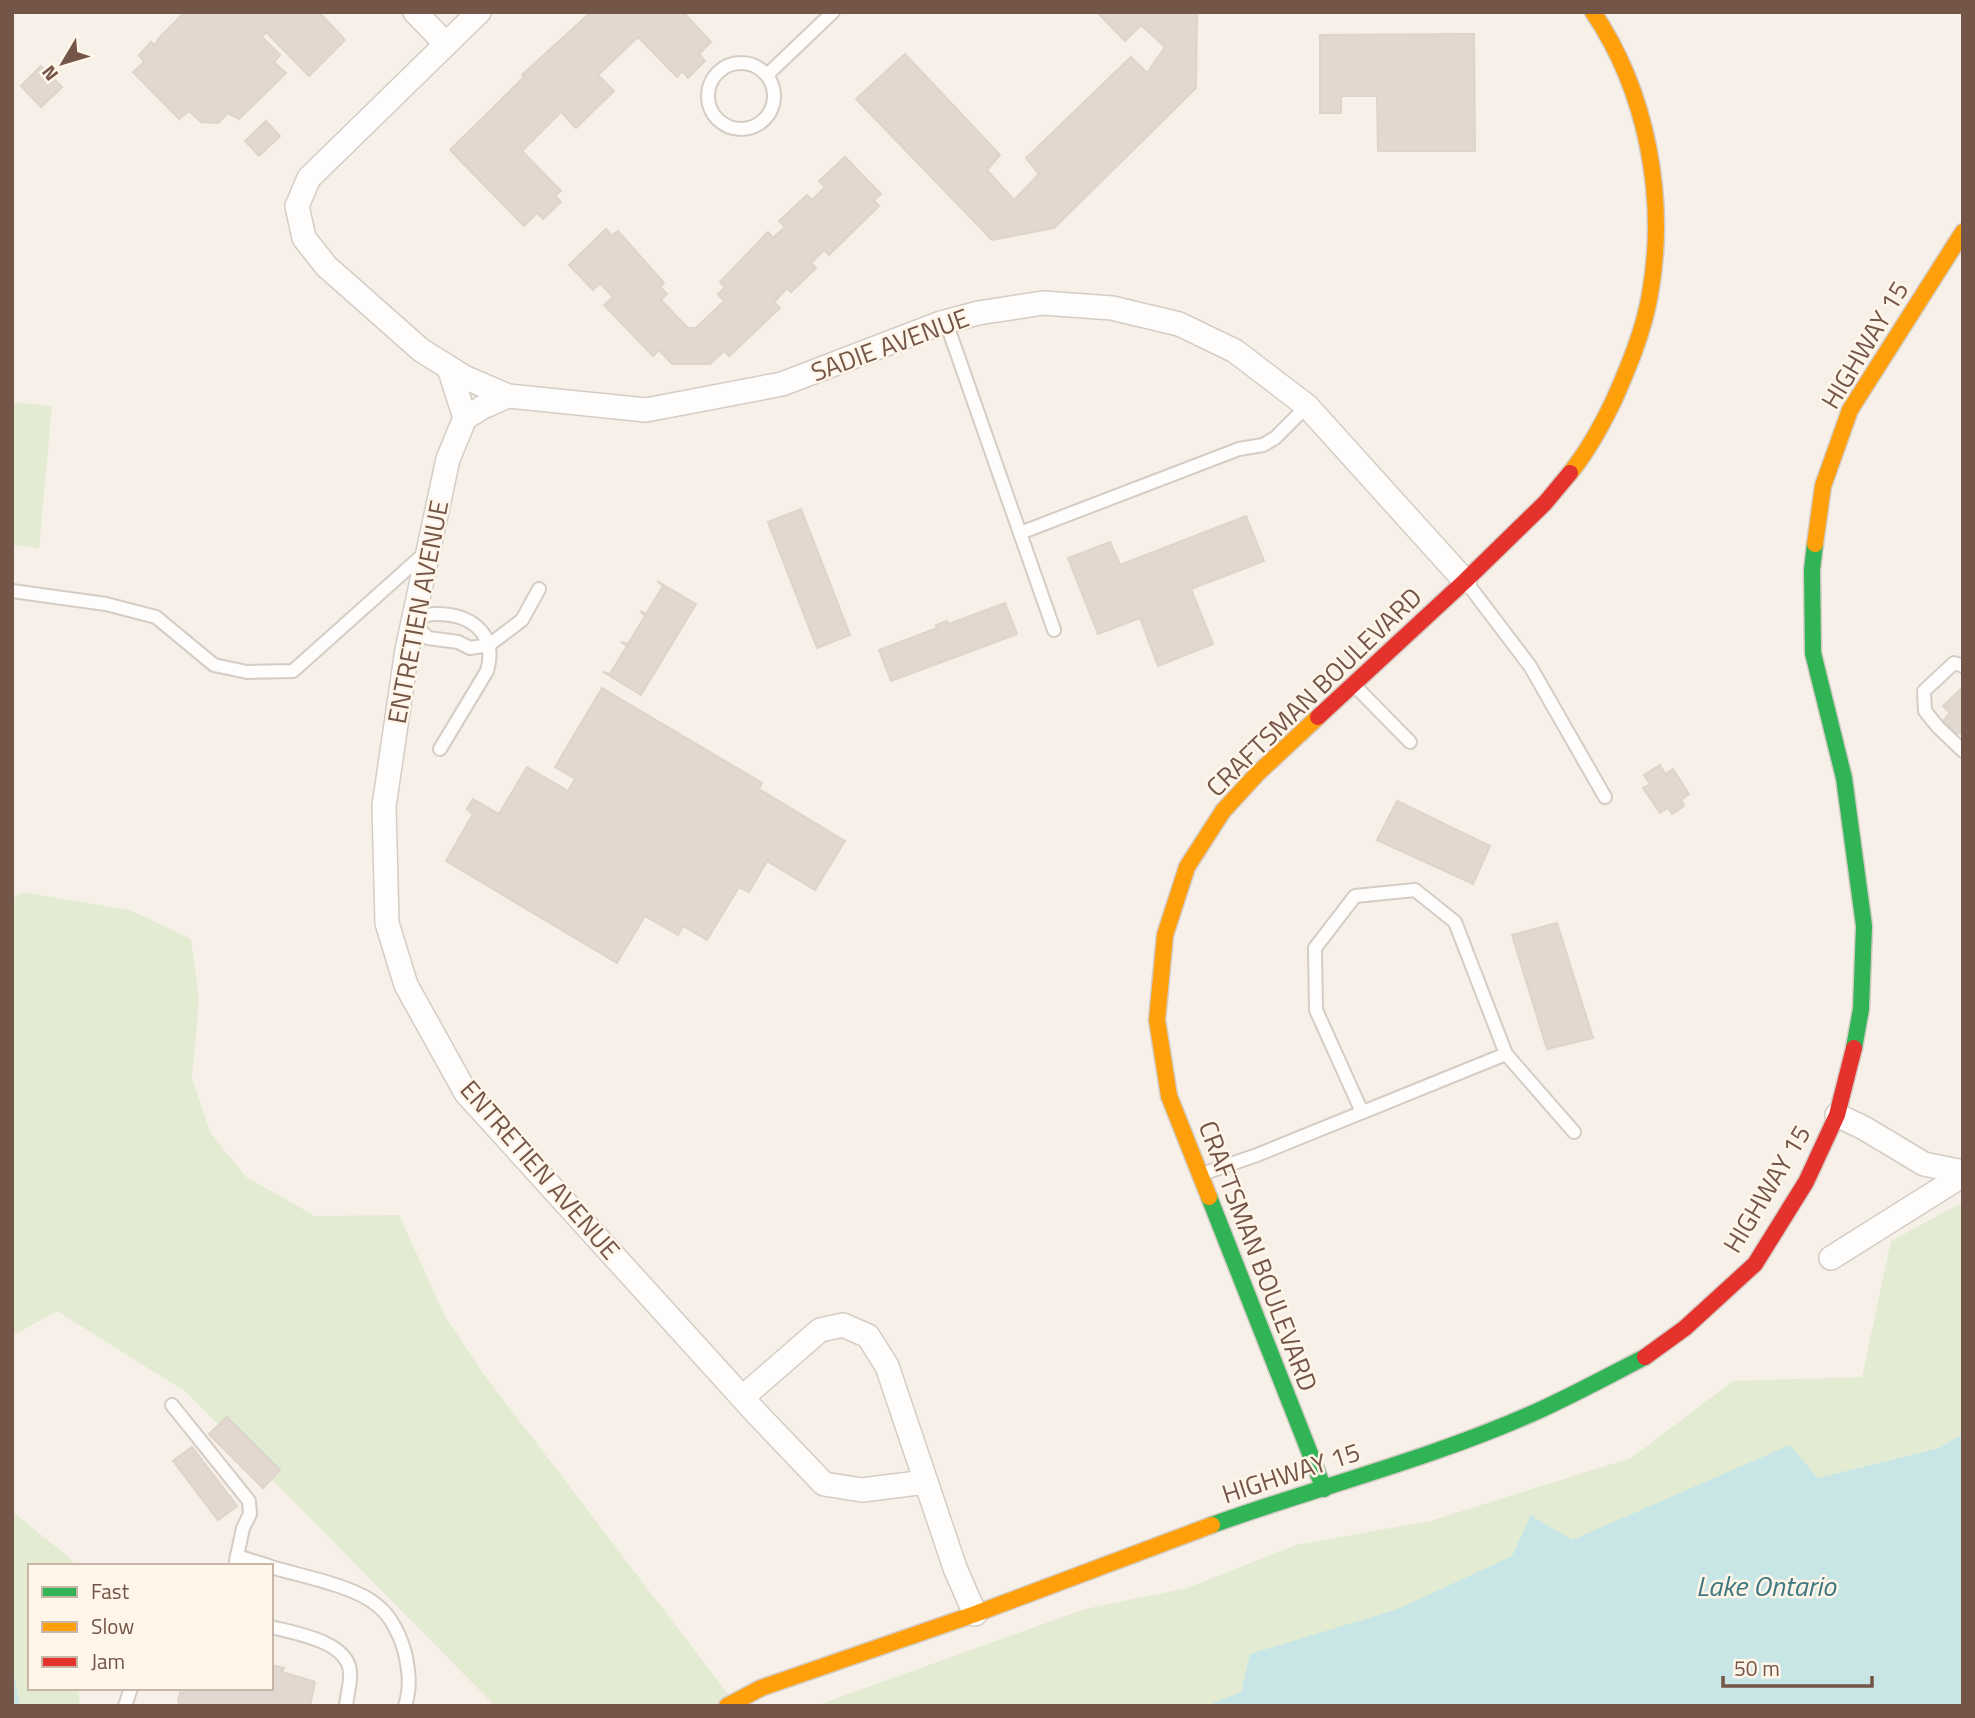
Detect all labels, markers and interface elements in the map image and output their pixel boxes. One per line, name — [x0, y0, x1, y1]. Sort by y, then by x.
north arrow — [28, 28, 98, 98]
text: N — [34, 60, 65, 88]
street label: HIGHWAY 15 — [1811, 273, 1918, 416]
street label: SADIE AVENUE — [805, 298, 974, 391]
street label: ENTRETIEN AVENUE — [377, 497, 458, 727]
street label: CRAFTSMAN BOULEVARD — [1197, 578, 1430, 805]
street label: ENTRETIEN AVENUE — [451, 1071, 629, 1268]
street label: CRAFTSMAN BOULEVARD — [1189, 1115, 1328, 1397]
street label: HIGHWAY 15 — [1713, 1117, 1820, 1260]
street label: HIGHWAY 15 — [1217, 1432, 1365, 1513]
legend — [28, 1564, 273, 1690]
water label: Lake Ontario — [1696, 1564, 1837, 1607]
text: Fast — [91, 1575, 130, 1607]
text: Slow — [91, 1610, 134, 1642]
scale bar — [1723, 1644, 1872, 1688]
text: Jam — [91, 1645, 125, 1677]
text: 50 m — [1734, 1652, 1780, 1684]

